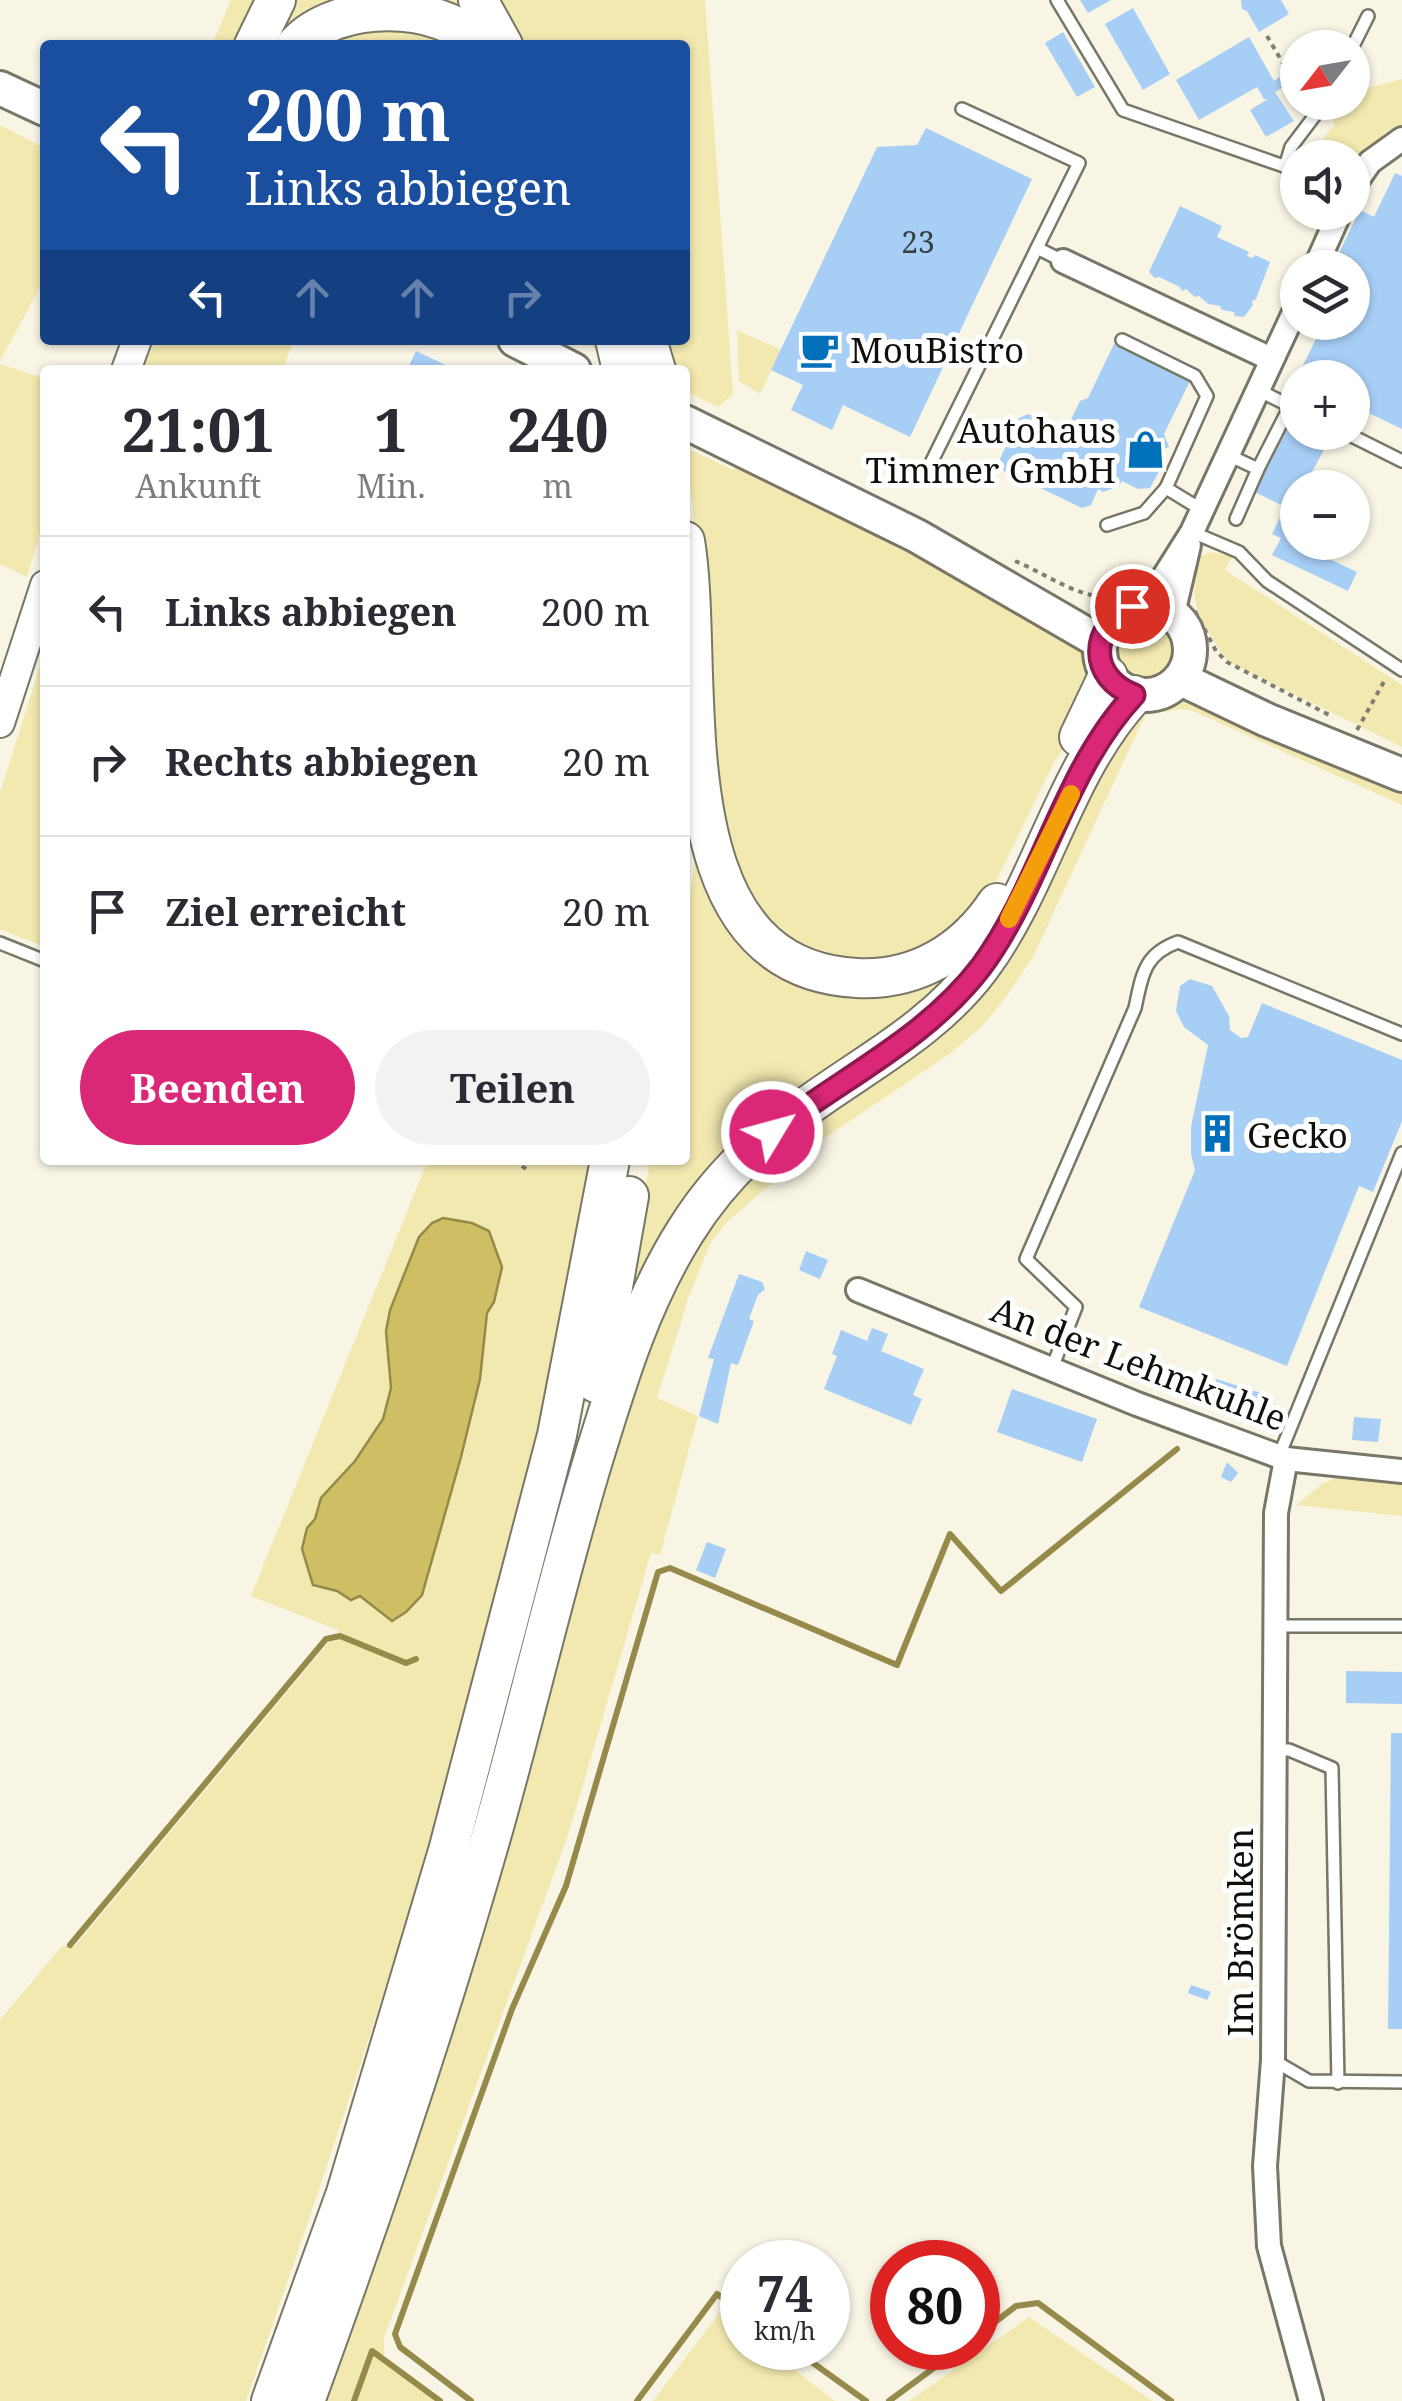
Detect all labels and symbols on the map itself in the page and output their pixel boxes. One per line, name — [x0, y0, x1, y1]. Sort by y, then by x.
north arrow — [1280, 30, 1370, 120]
house number: 23 — [901, 221, 935, 262]
place label: MouBistro — [850, 326, 1024, 373]
cafe icon: MouBistro — [799, 328, 841, 370]
place label: Autohaus Timmer GmbH — [866, 406, 1116, 493]
shop icon: Autohaus Timmer GmbH — [1125, 428, 1167, 470]
pin — [1090, 564, 1175, 649]
position arrow — [720, 1080, 824, 1184]
place label: Gecko — [1247, 1111, 1348, 1158]
building icon: Gecko — [1196, 1113, 1238, 1155]
street label: An der Lehmkuhle — [985, 1285, 1293, 1441]
street label: Im Brömken — [1216, 1828, 1263, 2036]
speed limit sign: 80 — [870, 2240, 1000, 2370]

